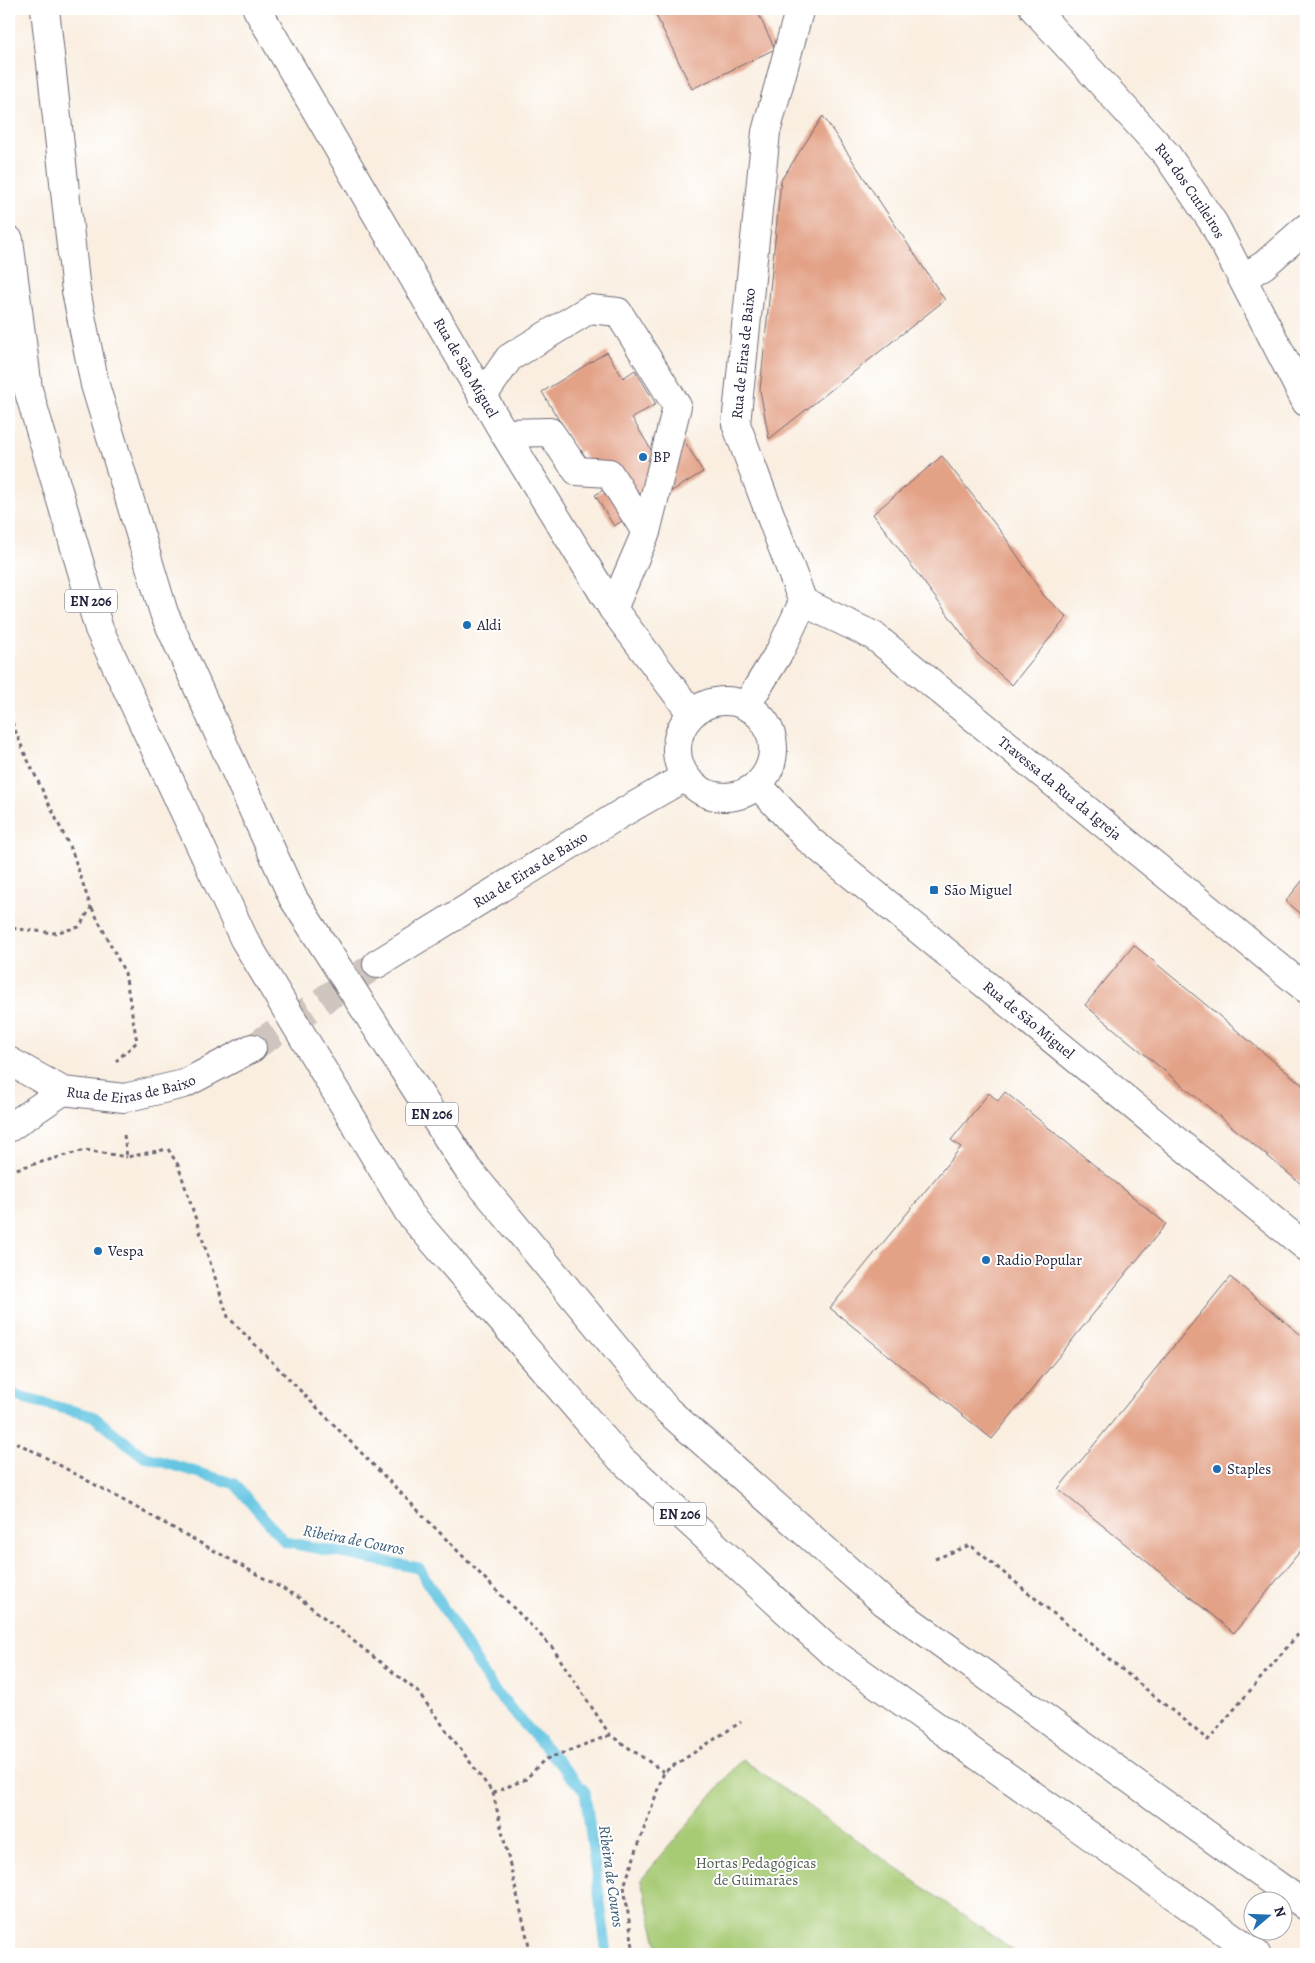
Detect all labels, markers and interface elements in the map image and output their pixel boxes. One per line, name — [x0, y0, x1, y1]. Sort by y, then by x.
street label: Rua dos Cutileiros — [1151, 138, 1230, 242]
street label: Rua de Eiras de Baixo — [727, 287, 760, 420]
street label: Rua de São Miguel — [429, 314, 503, 422]
place label: BP — [653, 447, 670, 467]
marker: BP — [637, 451, 649, 463]
road number: EN 206 — [65, 590, 117, 612]
place label: Aldi — [476, 615, 501, 635]
marker: Aldi — [461, 619, 473, 631]
street label: Travessa da Rua da Igreja — [994, 732, 1126, 844]
street label: Rua de Eiras de Baixo — [469, 827, 591, 912]
place label: São Miguel — [944, 880, 1012, 900]
marker: São Miguel — [928, 884, 940, 896]
street label: Rua de São Miguel — [979, 976, 1079, 1063]
street label: Rua de Eiras de Baixo — [65, 1070, 199, 1108]
road number: EN 206 — [406, 1102, 458, 1126]
place label: Vespa — [107, 1241, 144, 1261]
marker: Vespa — [92, 1245, 104, 1257]
place label: Radio Popular — [996, 1250, 1082, 1270]
marker: Radio Popular — [980, 1254, 992, 1266]
place label: Staples — [1227, 1459, 1271, 1479]
marker: Staples — [1211, 1463, 1223, 1475]
road number: EN 206 — [654, 1502, 706, 1526]
water label: Ribeira de Couros — [301, 1519, 407, 1561]
water label: Ribeira de Couros — [593, 1824, 629, 1929]
park label: Hortas Pedagógicas de Guimarães — [696, 1853, 816, 1890]
north arrow — [1242, 1890, 1292, 1940]
text: N — [1269, 1904, 1290, 1920]

